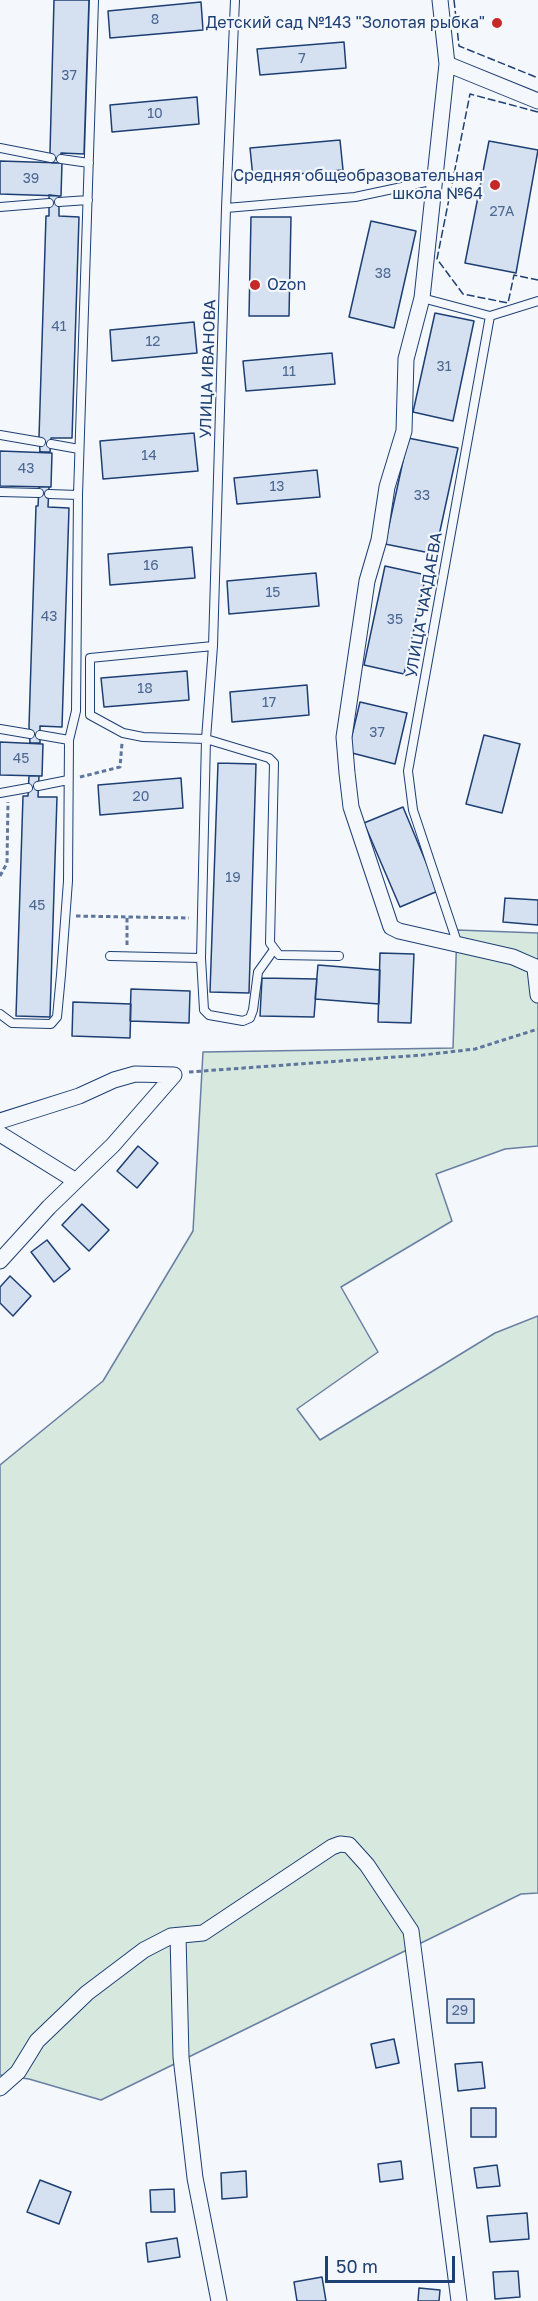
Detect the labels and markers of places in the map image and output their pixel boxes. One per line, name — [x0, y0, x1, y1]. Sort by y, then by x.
place label: Детский сад №143 "Золотая рыбка" — [206, 13, 485, 33]
marker: Детский сад №143 "Золотая рыбка" — [490, 16, 504, 30]
place label: Средняя общеобразовательная школа №64 — [233, 166, 483, 204]
marker: Средняя общеобразовательная школа №64 — [488, 178, 502, 192]
place label: Ozon — [267, 275, 306, 295]
marker: Ozon — [248, 278, 262, 292]

